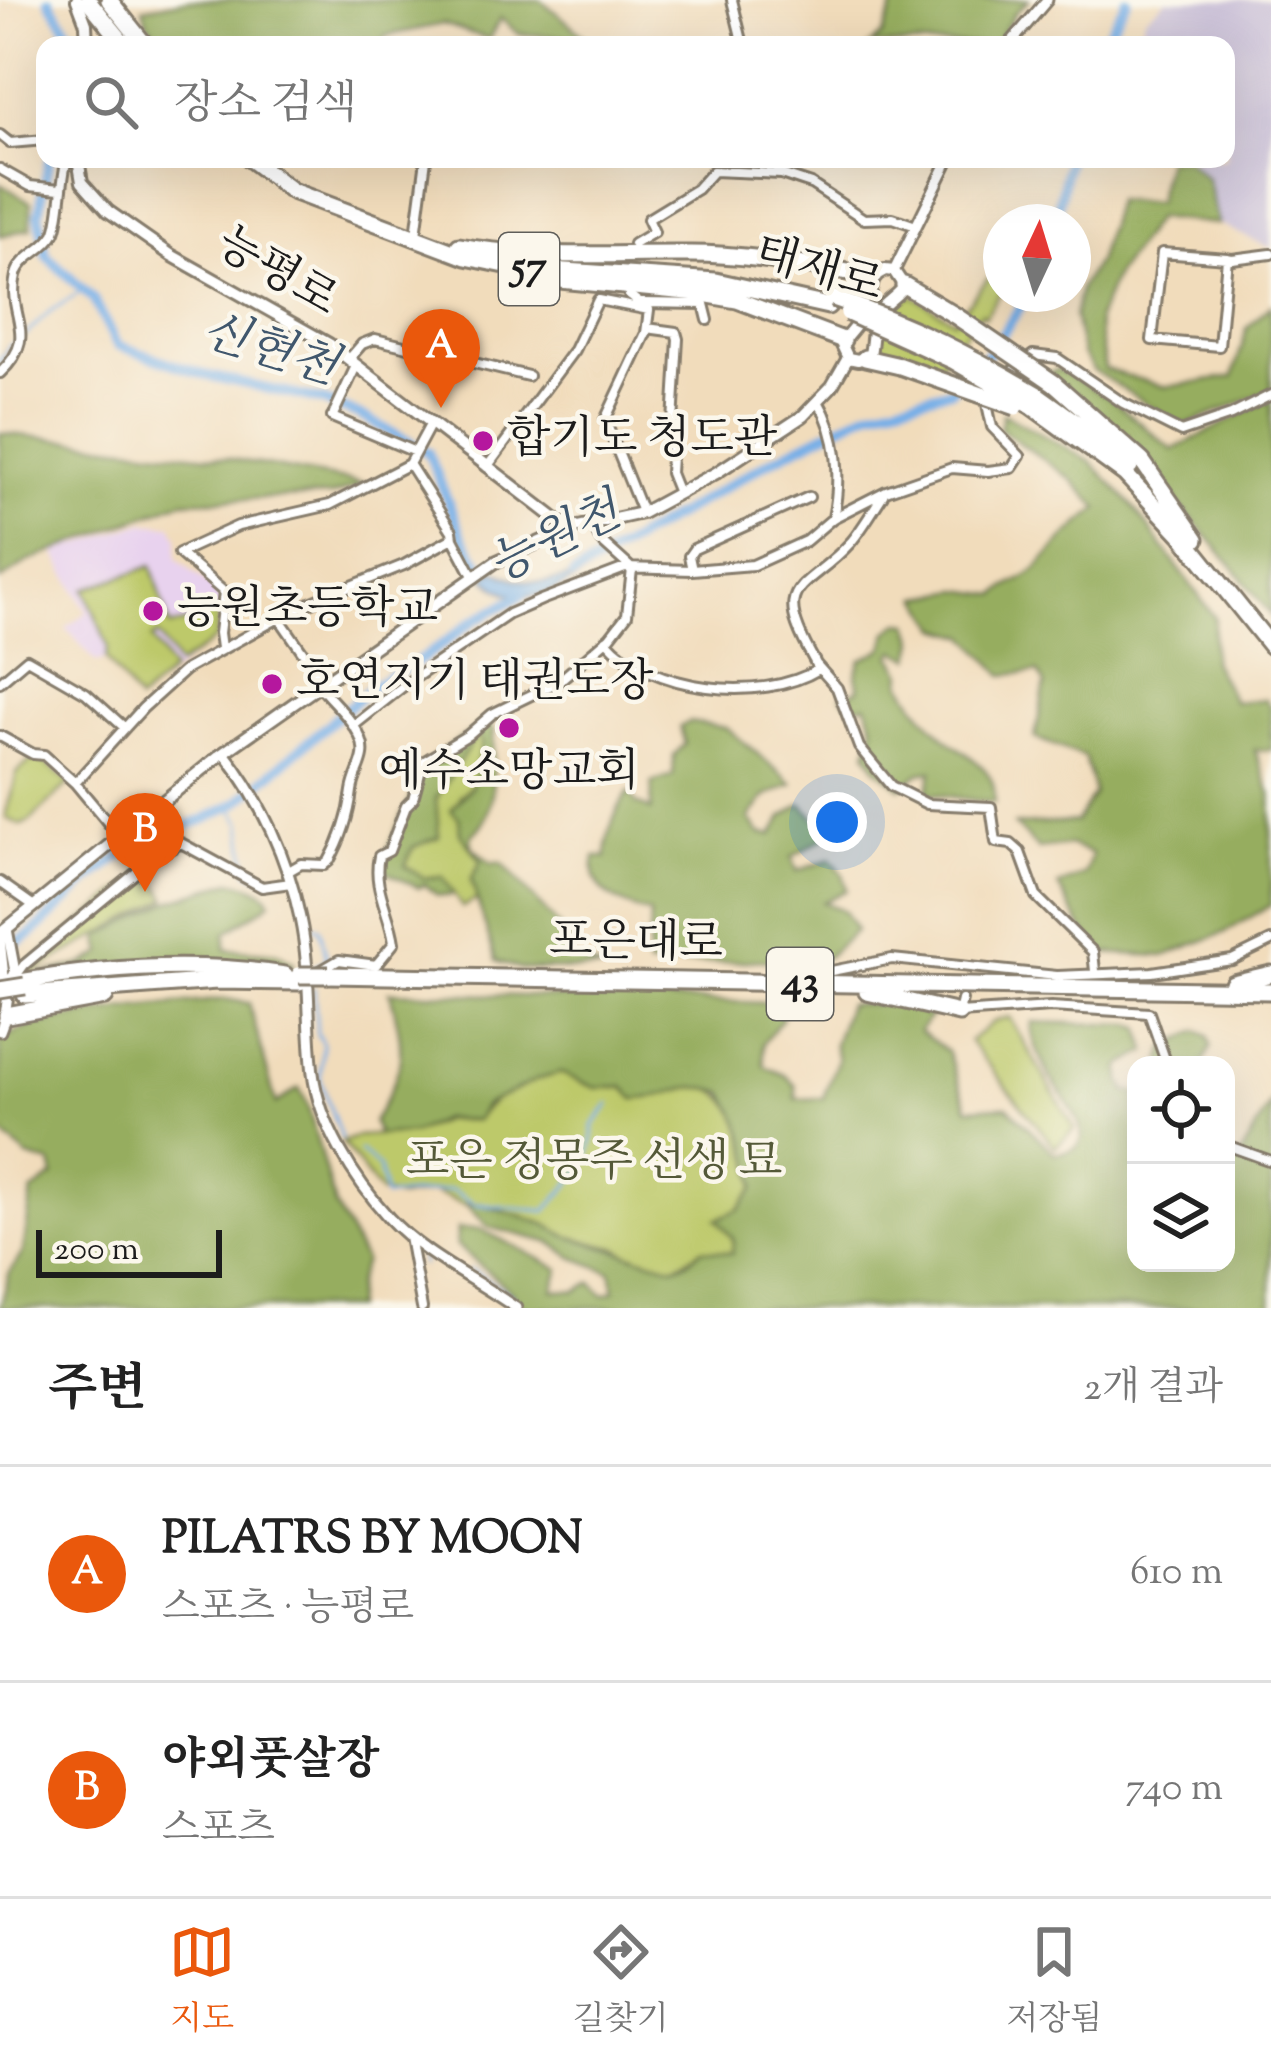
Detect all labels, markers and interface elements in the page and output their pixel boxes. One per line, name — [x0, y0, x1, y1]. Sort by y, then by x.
search box — [36, 36, 1235, 168]
icon: search — [78, 69, 144, 135]
text: 장소 검색 — [174, 74, 357, 139]
north arrow — [983, 204, 1091, 312]
street label: 능평로 — [203, 213, 349, 335]
street label: 태재로 — [746, 223, 890, 321]
road number: 57 — [499, 233, 559, 305]
water label: 신현천 — [192, 299, 349, 406]
pin: A — [402, 309, 480, 408]
place label: 합기도 청도관 — [507, 409, 778, 474]
marker: 합기도 청도관 — [470, 428, 496, 454]
water label: 능원천 — [478, 478, 637, 602]
place label: 능원초등학교 — [177, 579, 438, 644]
marker: 능원초등학교 — [140, 598, 166, 624]
place label: 호연지기 태권도장 — [296, 652, 654, 717]
marker: 호연지기 태권도장 — [259, 671, 285, 697]
marker: 예수소망교회 — [496, 715, 522, 741]
place label: 예수소망교회 — [379, 742, 639, 807]
your location — [807, 792, 867, 852]
pin: B — [106, 793, 184, 892]
street label: 포은대로 — [549, 911, 723, 979]
road number: 43 — [767, 948, 833, 1020]
map controls — [1127, 1056, 1235, 1272]
button: locate — [1127, 1056, 1235, 1164]
park label: 포은 정몽주 선생 묘 — [406, 1132, 782, 1197]
button: layers — [1127, 1164, 1235, 1272]
scale bar — [36, 1224, 222, 1277]
text: 200 m — [54, 1227, 139, 1275]
text: 주변 — [48, 1355, 147, 1428]
text: 2개 결과 — [1083, 1362, 1223, 1418]
text: PILATRS BY MOON — [162, 1509, 583, 1574]
text: A — [71, 1546, 103, 1602]
text: 610 m — [1130, 1546, 1223, 1602]
text: 스포츠 · 능평로 — [162, 1582, 415, 1638]
text: 야외풋살장 — [162, 1730, 379, 1795]
text: B — [75, 1762, 99, 1818]
text: 740 m — [1126, 1762, 1223, 1818]
text: 스포츠 — [162, 1803, 275, 1859]
tab: 지도 — [169, 1919, 235, 2045]
tab: 길찾기 — [573, 1919, 669, 2045]
tab: 저장됨 — [1006, 1919, 1102, 2045]

